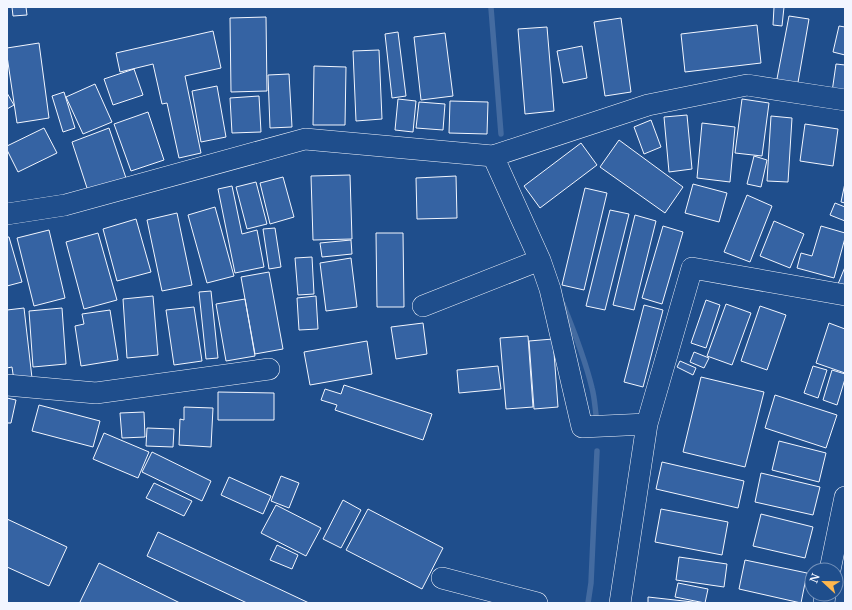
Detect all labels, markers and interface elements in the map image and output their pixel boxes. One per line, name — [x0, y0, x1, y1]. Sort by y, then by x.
north arrow — [804, 562, 844, 602]
text: N — [807, 571, 823, 585]

